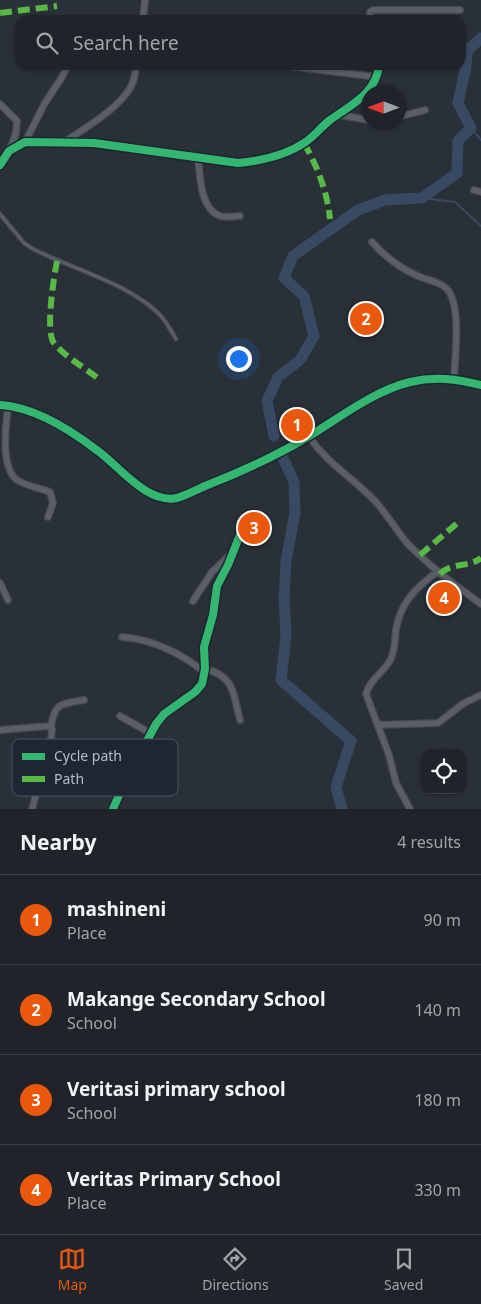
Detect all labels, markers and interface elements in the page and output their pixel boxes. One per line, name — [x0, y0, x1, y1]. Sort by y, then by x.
search box — [15, 15, 466, 70]
icon: search — [33, 29, 61, 57]
text: Search here — [73, 30, 179, 56]
north arrow — [361, 85, 406, 130]
pin: 2 — [350, 300, 382, 338]
your location — [226, 346, 252, 372]
pin: 1 — [281, 406, 313, 444]
pin: 3 — [238, 509, 270, 547]
pin: 4 — [428, 579, 460, 617]
legend — [12, 739, 178, 796]
text: Cycle path — [54, 746, 122, 765]
map controls — [421, 749, 466, 794]
button: locate — [421, 749, 466, 794]
text: Path — [54, 769, 84, 788]
text: Nearby — [20, 828, 96, 856]
text: 4 results — [397, 831, 461, 853]
text: mashineni — [67, 896, 166, 922]
text: 1 — [31, 909, 41, 931]
text: 90 m — [424, 909, 461, 931]
text: Place — [67, 922, 107, 944]
text: Makange Secondary School — [67, 986, 326, 1012]
text: 2 — [31, 999, 41, 1021]
text: 140 m — [414, 999, 461, 1021]
text: School — [67, 1012, 117, 1034]
text: Veritasi primary school — [67, 1076, 286, 1102]
text: 3 — [31, 1089, 41, 1111]
text: 180 m — [414, 1089, 461, 1111]
text: School — [67, 1102, 117, 1124]
text: Veritas Primary School — [67, 1166, 281, 1192]
text: 4 — [31, 1179, 41, 1201]
text: 330 m — [414, 1179, 461, 1201]
text: Place — [67, 1192, 107, 1214]
tab: Map — [58, 1245, 87, 1294]
tab: Directions — [202, 1245, 269, 1294]
tab: Saved — [384, 1245, 423, 1294]

